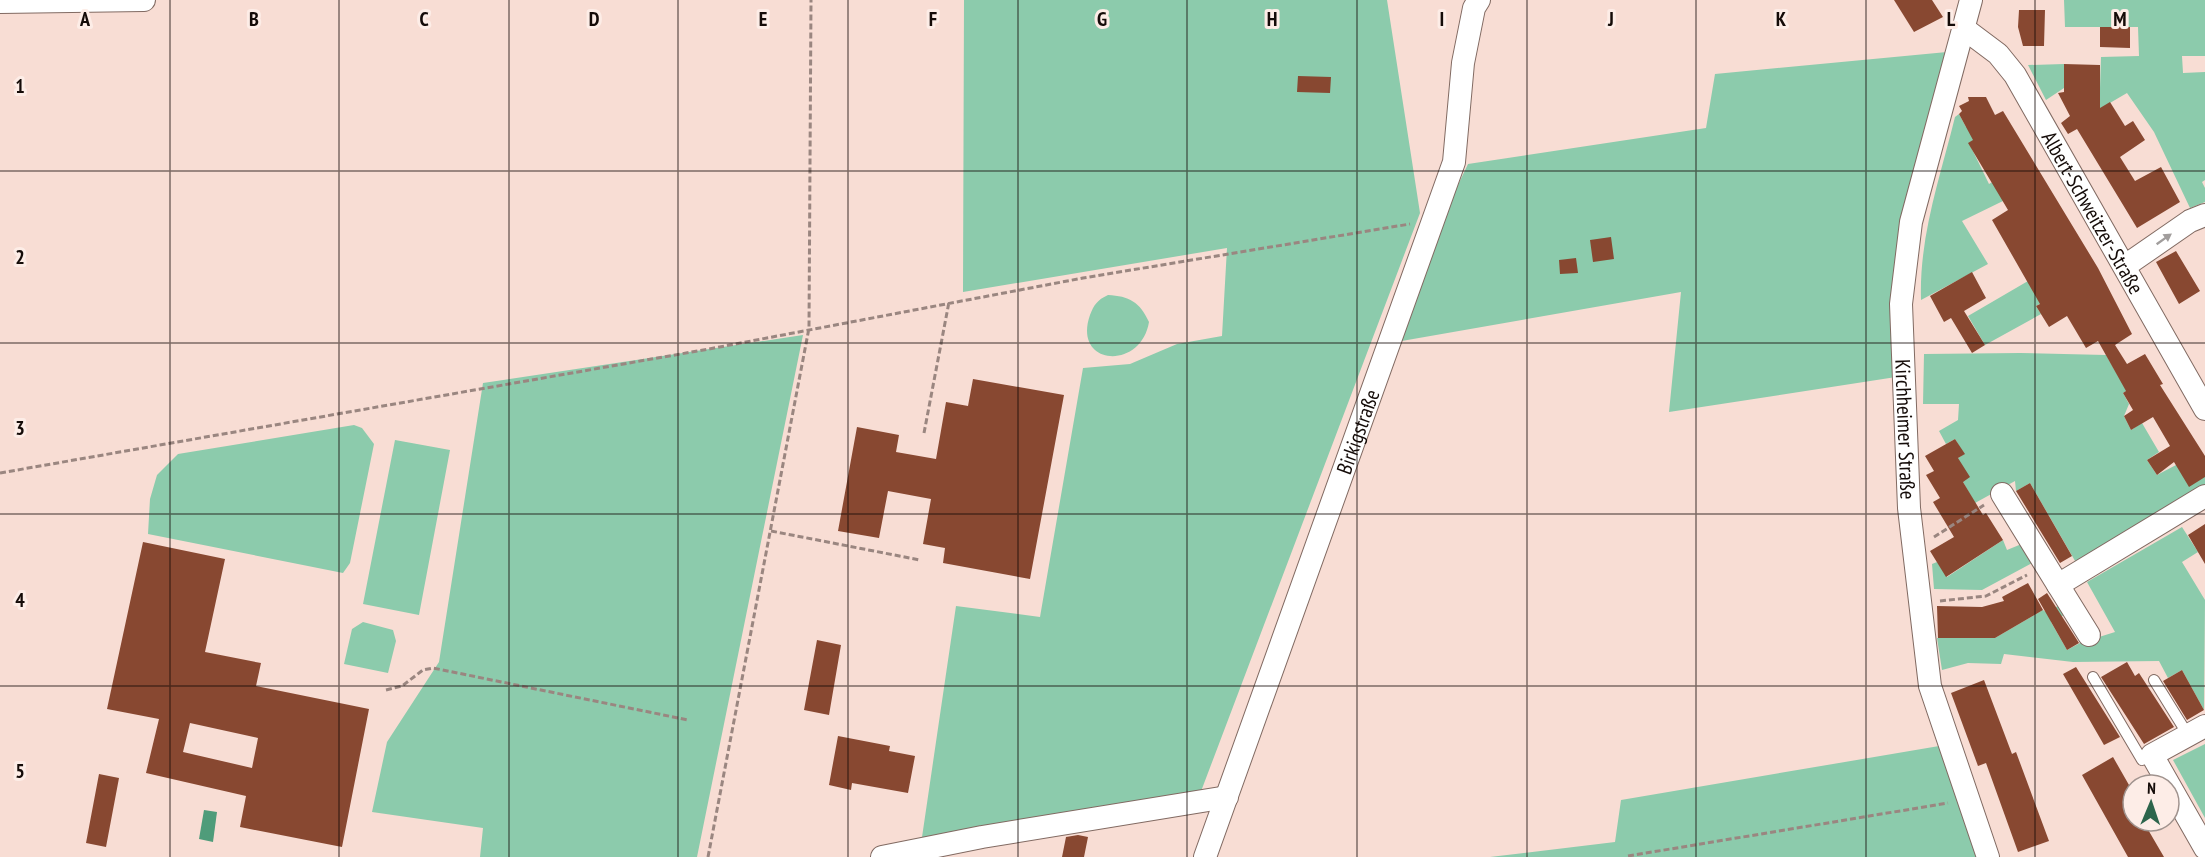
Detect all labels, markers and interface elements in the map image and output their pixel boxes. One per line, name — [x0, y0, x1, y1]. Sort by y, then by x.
text: A — [79, 6, 91, 32]
text: B — [249, 6, 259, 32]
text: C — [419, 6, 429, 32]
text: D — [589, 6, 600, 32]
text: E — [759, 6, 767, 32]
text: F — [929, 6, 937, 32]
text: G — [1097, 6, 1107, 32]
text: H — [1267, 6, 1277, 32]
text: I — [1440, 6, 1444, 32]
text: J — [1607, 6, 1614, 32]
text: K — [1776, 6, 1787, 32]
text: L — [1947, 6, 1956, 32]
text: M — [2113, 6, 2127, 32]
text: 1 — [15, 73, 25, 99]
street label: Albert-Schweitzer-Straße — [2036, 126, 2150, 299]
one-way arrow — [2156, 234, 2172, 245]
text: 2 — [15, 244, 25, 270]
street label: Kirchheimer Straße — [1890, 359, 1922, 500]
street label: Birkigstraße — [1330, 385, 1385, 477]
text: 3 — [15, 415, 25, 441]
text: 4 — [15, 587, 25, 613]
text: 5 — [15, 758, 25, 784]
north arrow — [2121, 773, 2181, 833]
text: N — [2147, 778, 2156, 798]

